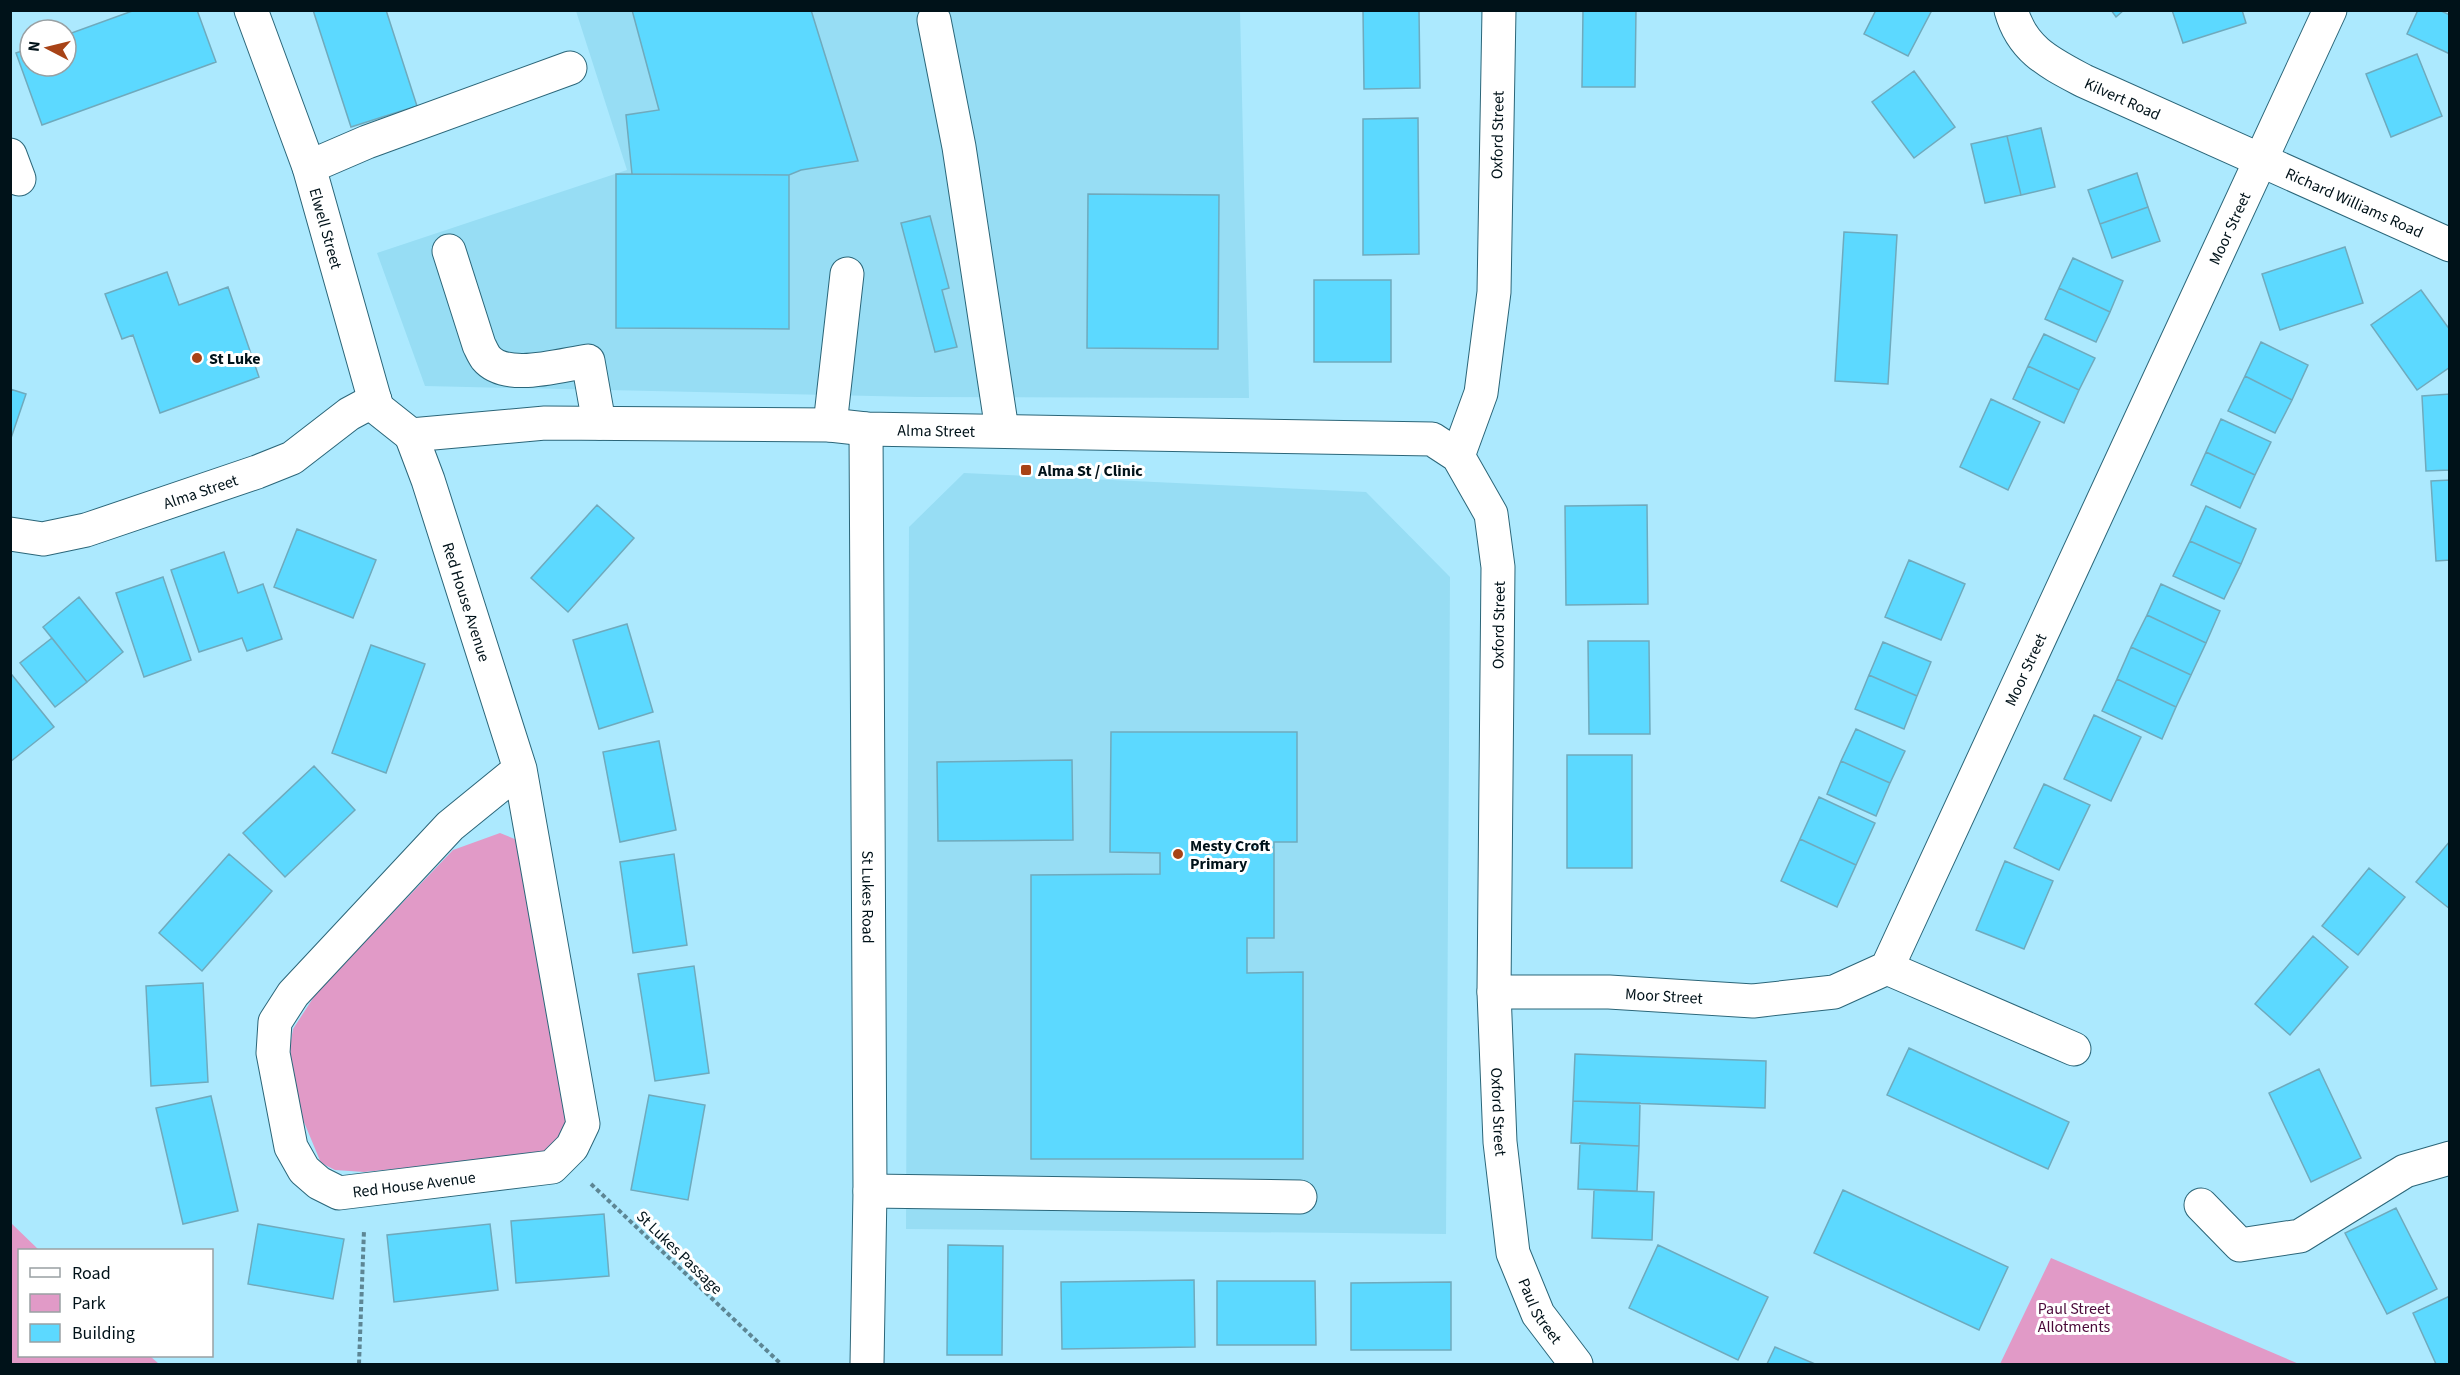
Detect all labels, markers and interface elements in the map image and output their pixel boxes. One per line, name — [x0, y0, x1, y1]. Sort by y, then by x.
north arrow — [18, 18, 78, 78]
text: N — [23, 40, 46, 53]
street label: Kilvert Road — [2081, 73, 2164, 126]
street label: Oxford Street — [1486, 90, 1510, 179]
street label: Richard Williams Road — [2282, 163, 2427, 244]
street label: Elwell Street — [303, 185, 347, 272]
street label: Moor Street — [2204, 188, 2257, 269]
place label: St Luke — [209, 348, 261, 370]
marker: St Luke — [190, 351, 204, 365]
street label: Alma Street — [897, 420, 976, 443]
place label: Alma St / Clinic — [1037, 460, 1143, 482]
marker: Alma St / Clinic — [1019, 463, 1033, 477]
street label: Alma Street — [160, 469, 241, 515]
street label: Red House Avenue — [437, 540, 495, 665]
street label: Oxford Street — [1487, 580, 1511, 669]
street label: Moor Street — [2000, 629, 2053, 710]
place label: Mesty Croft Primary — [1190, 835, 1270, 875]
marker: Mesty Croft Primary — [1171, 847, 1185, 861]
street label: St Lukes Road — [856, 850, 879, 944]
street label: Moor Street — [1624, 983, 1704, 1010]
street label: Oxford Street — [1485, 1067, 1512, 1158]
street label: Red House Avenue — [351, 1167, 477, 1203]
street label: St Lukes Passage — [631, 1206, 727, 1300]
legend — [18, 1249, 213, 1357]
text: Road — [72, 1261, 111, 1286]
street label: Paul Street — [1512, 1275, 1567, 1349]
text: Park — [72, 1291, 106, 1316]
park label: Paul Street Allotments — [2038, 1298, 2111, 1338]
text: Building — [72, 1321, 135, 1346]

